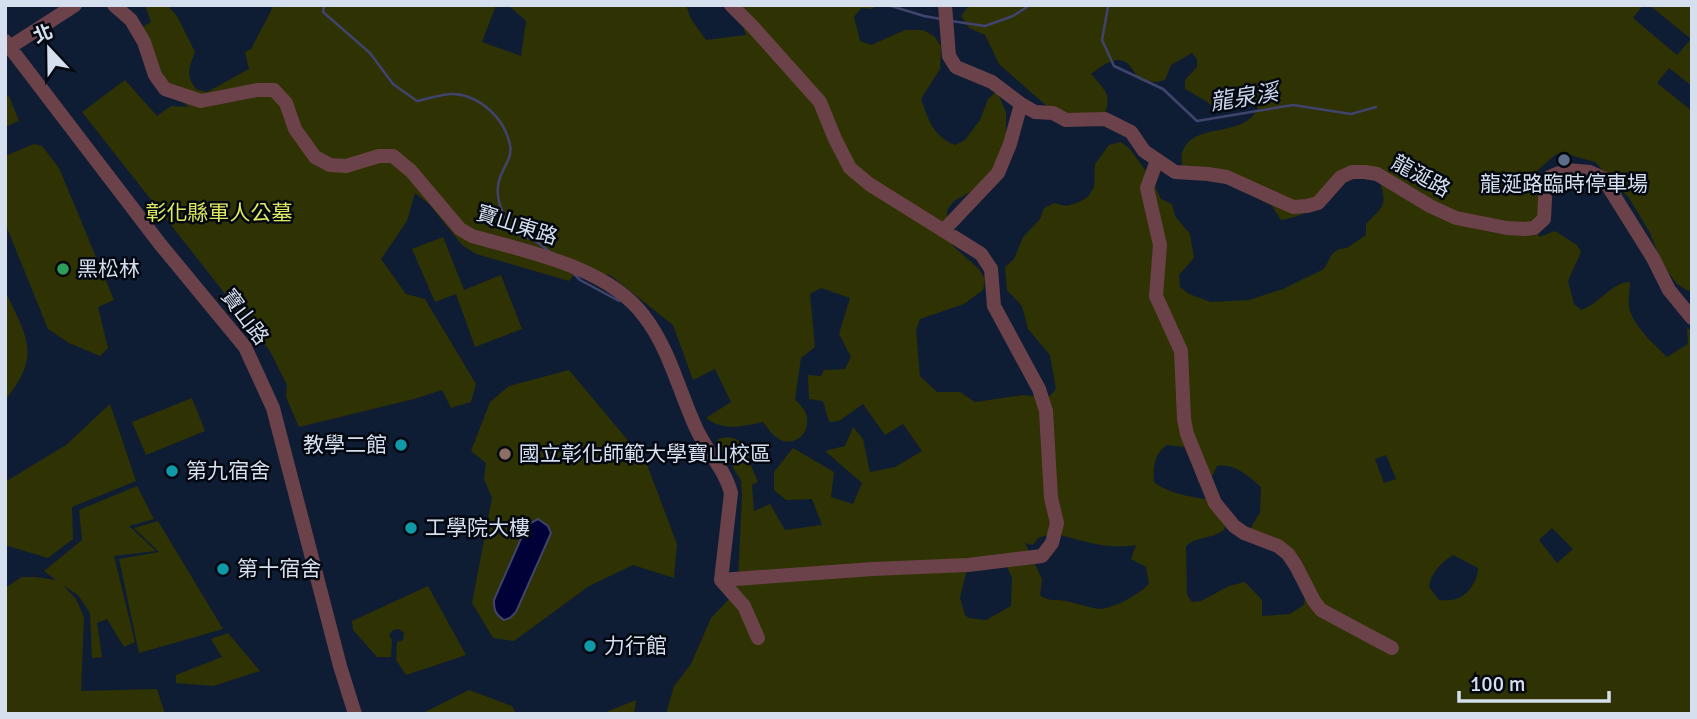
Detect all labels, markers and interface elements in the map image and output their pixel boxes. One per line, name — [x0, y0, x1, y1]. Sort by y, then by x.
north arrow — [14, 14, 84, 84]
text: 北 — [30, 19, 56, 49]
water label: 龍泉溪 — [1208, 77, 1283, 117]
street label: 龍涎路 — [1387, 149, 1455, 203]
marker: 龍涎路臨時停車場 — [1556, 152, 1572, 168]
place label: 龍涎路臨時停車場 — [1480, 171, 1648, 197]
park label: 彰化縣軍人公墓 — [146, 200, 293, 226]
street label: 寶山東路 — [473, 200, 561, 250]
place label: 黑松林 — [77, 256, 140, 282]
marker: 黑松林 — [55, 261, 71, 277]
street label: 寶山路 — [216, 284, 274, 350]
place label: 教學二館 — [303, 432, 387, 458]
marker: 教學二館 — [393, 437, 409, 453]
place label: 國立彰化師範大學寶山校區 — [519, 441, 771, 467]
marker: 國立彰化師範大學寶山校區 — [497, 446, 513, 462]
place label: 第九宿舍 — [186, 458, 270, 484]
marker: 第九宿舍 — [164, 463, 180, 479]
place label: 工學院大樓 — [425, 515, 530, 541]
marker: 工學院大樓 — [403, 520, 419, 536]
place label: 第十宿舍 — [237, 556, 321, 582]
marker: 第十宿舍 — [215, 561, 231, 577]
place label: 力行館 — [604, 633, 667, 659]
marker: 力行館 — [582, 638, 598, 654]
scale bar — [1459, 660, 1610, 704]
text: 100 m — [1470, 671, 1525, 697]

